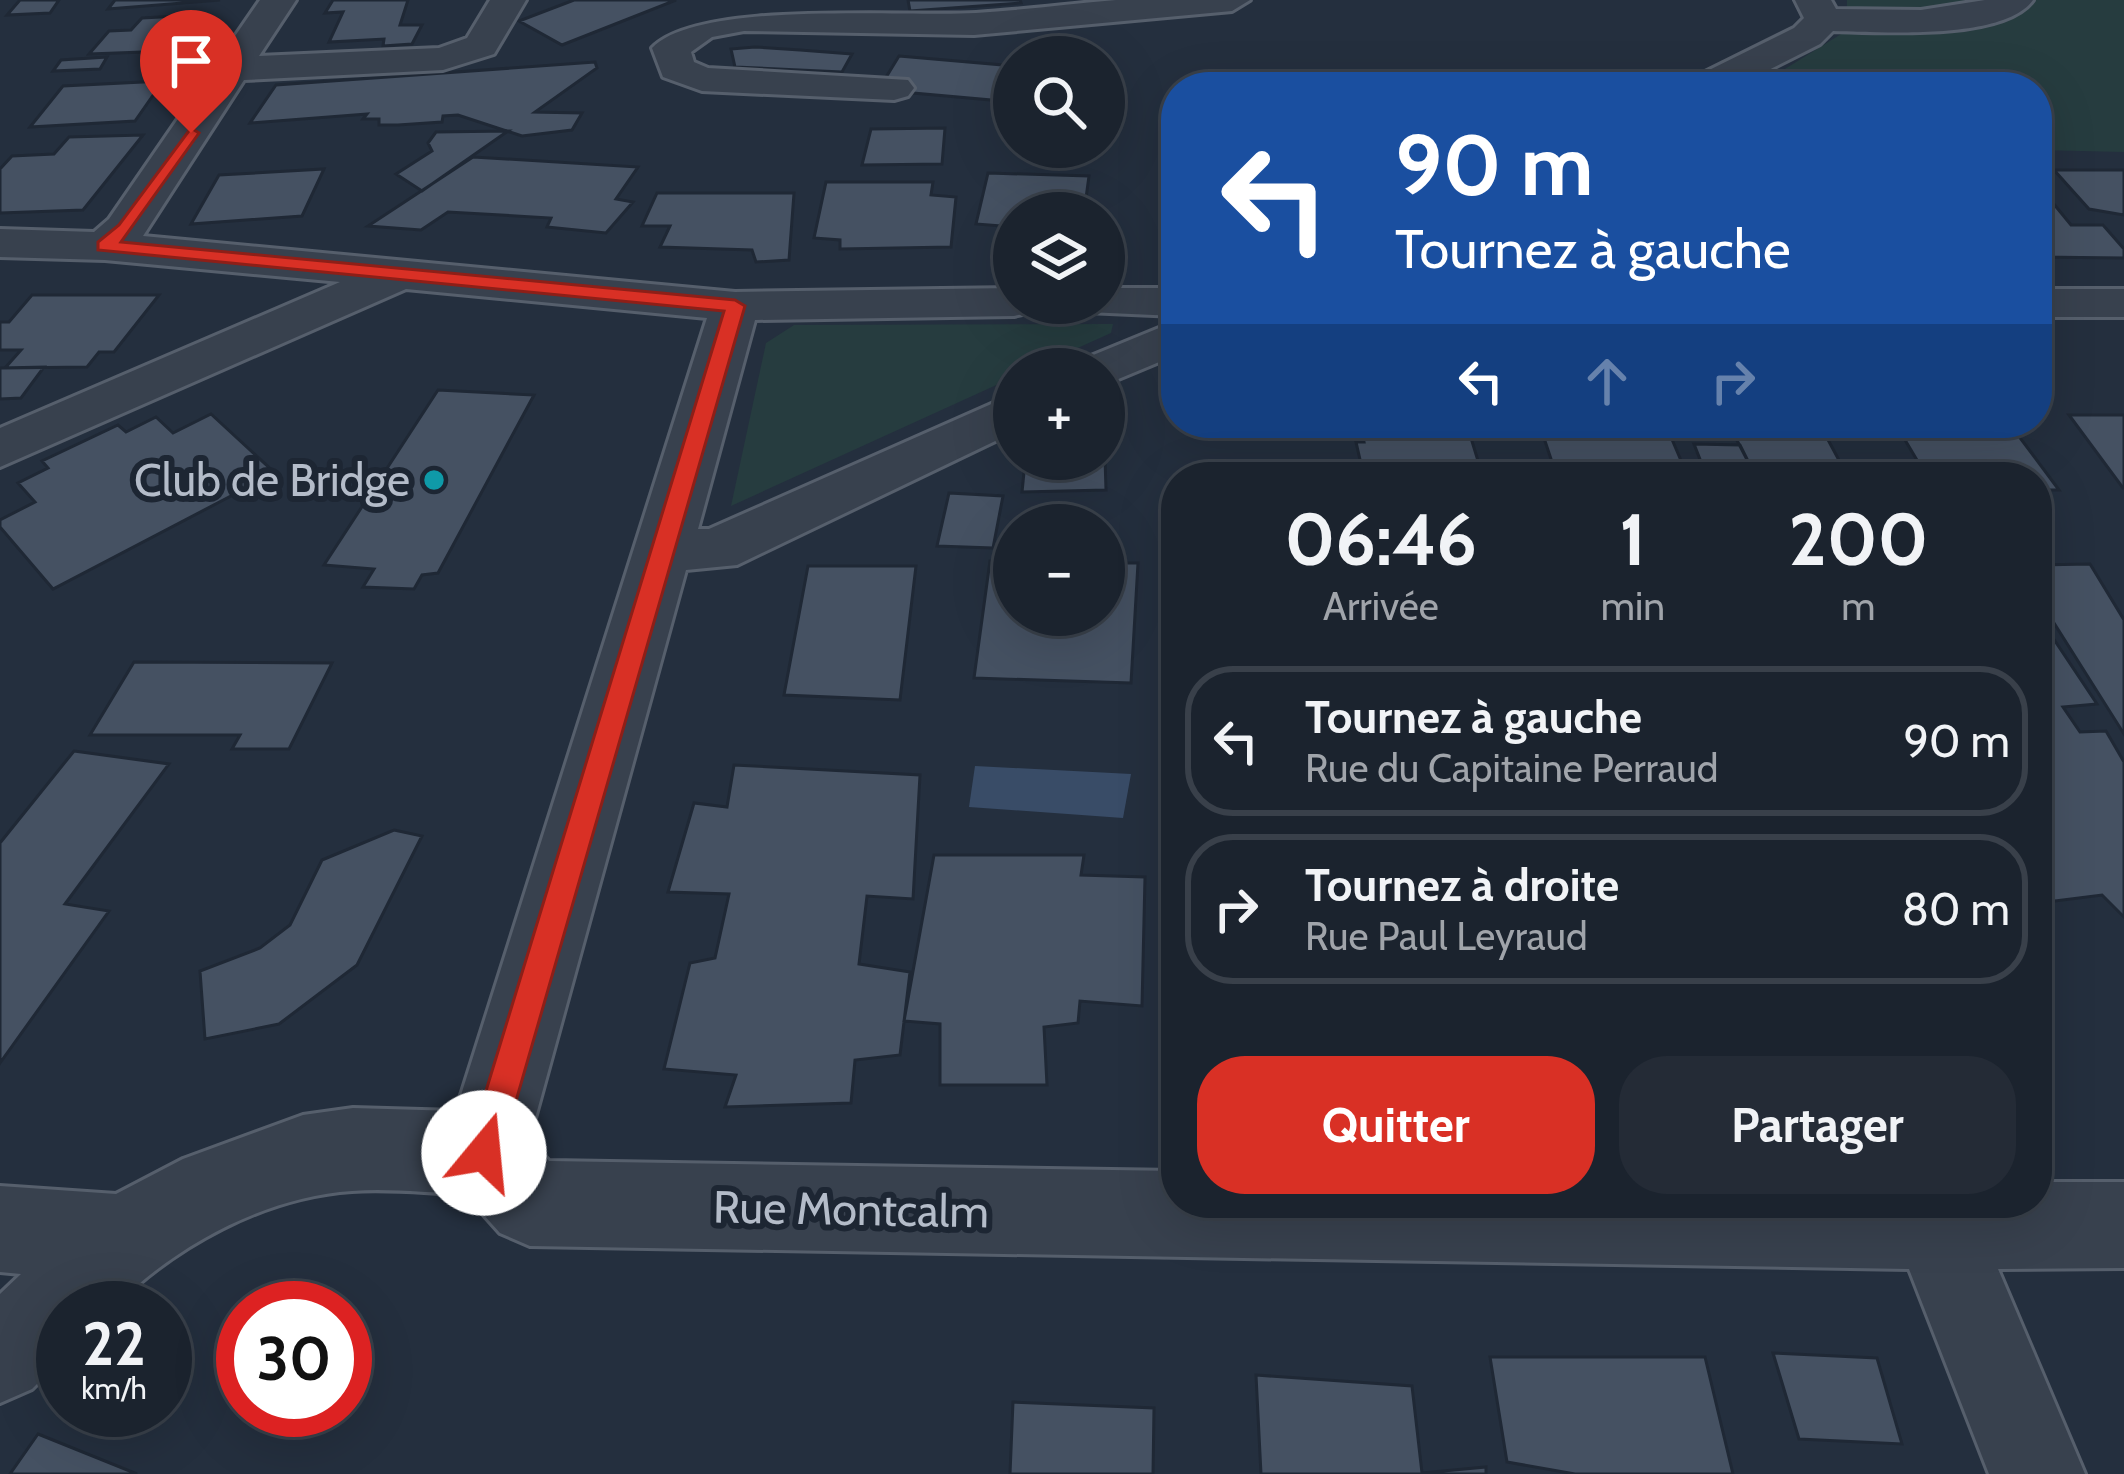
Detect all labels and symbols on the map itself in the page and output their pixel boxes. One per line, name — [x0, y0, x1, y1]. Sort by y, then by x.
pin — [140, 10, 242, 133]
place label: Club de Bridge — [134, 453, 410, 507]
marker: Club de Bridge — [421, 467, 447, 493]
position arrow — [421, 1090, 547, 1216]
street label: Rue Montcalm — [713, 1180, 989, 1238]
speed limit sign: 30 — [216, 1281, 372, 1437]

